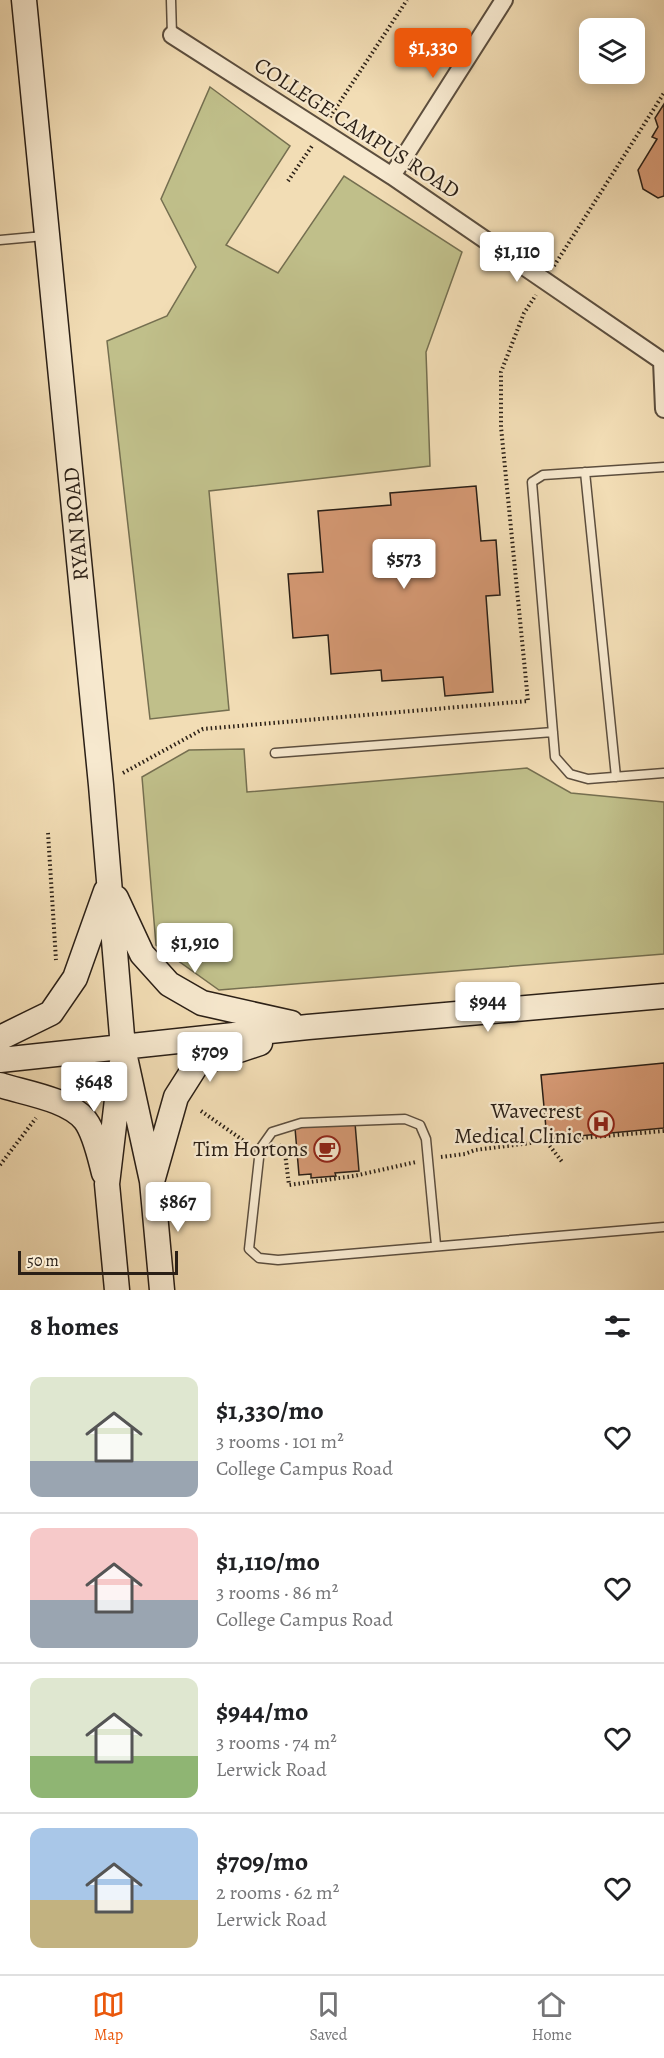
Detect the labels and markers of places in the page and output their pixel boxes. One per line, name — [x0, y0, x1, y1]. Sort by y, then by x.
pin: $1,330 — [384, 28, 482, 79]
pin: $1,110 — [468, 232, 566, 283]
pin: $573 — [368, 539, 440, 590]
pin: $1,910 — [146, 923, 244, 974]
pin: $944 — [452, 982, 524, 1033]
pin: $709 — [174, 1032, 246, 1083]
pin: $648 — [58, 1062, 130, 1113]
place label: Wavecrest Medical Clinic — [454, 1096, 582, 1151]
hospital icon: Wavecrest Medical Clinic — [586, 1109, 616, 1139]
place label: Tim Hortons — [193, 1134, 308, 1164]
cafe icon: Tim Hortons — [312, 1134, 342, 1164]
pin: $867 — [142, 1182, 214, 1233]

